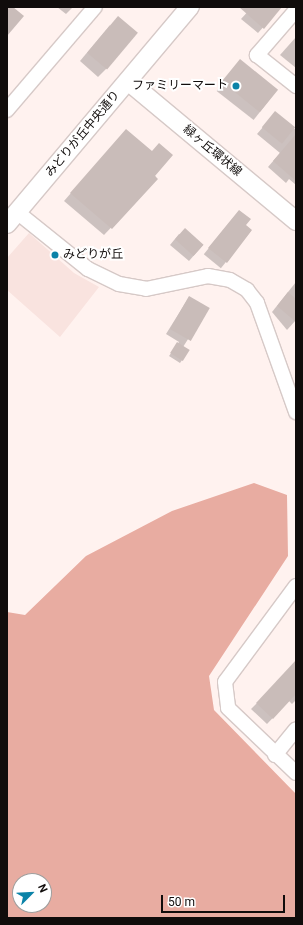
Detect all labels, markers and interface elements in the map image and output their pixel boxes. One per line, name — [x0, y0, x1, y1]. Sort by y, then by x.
place label: ファミリーマート — [132, 79, 228, 93]
marker: ファミリーマート — [231, 81, 241, 91]
street label: みどりが丘中央通り — [43, 88, 123, 180]
street label: 緑ヶ丘環状線 — [180, 122, 244, 180]
place label: みどりが丘 — [63, 248, 123, 262]
marker: みどりが丘 — [50, 250, 60, 260]
north arrow — [12, 873, 52, 913]
text: N — [35, 882, 50, 895]
scale bar — [163, 887, 287, 913]
text: 50 m — [168, 895, 195, 909]

